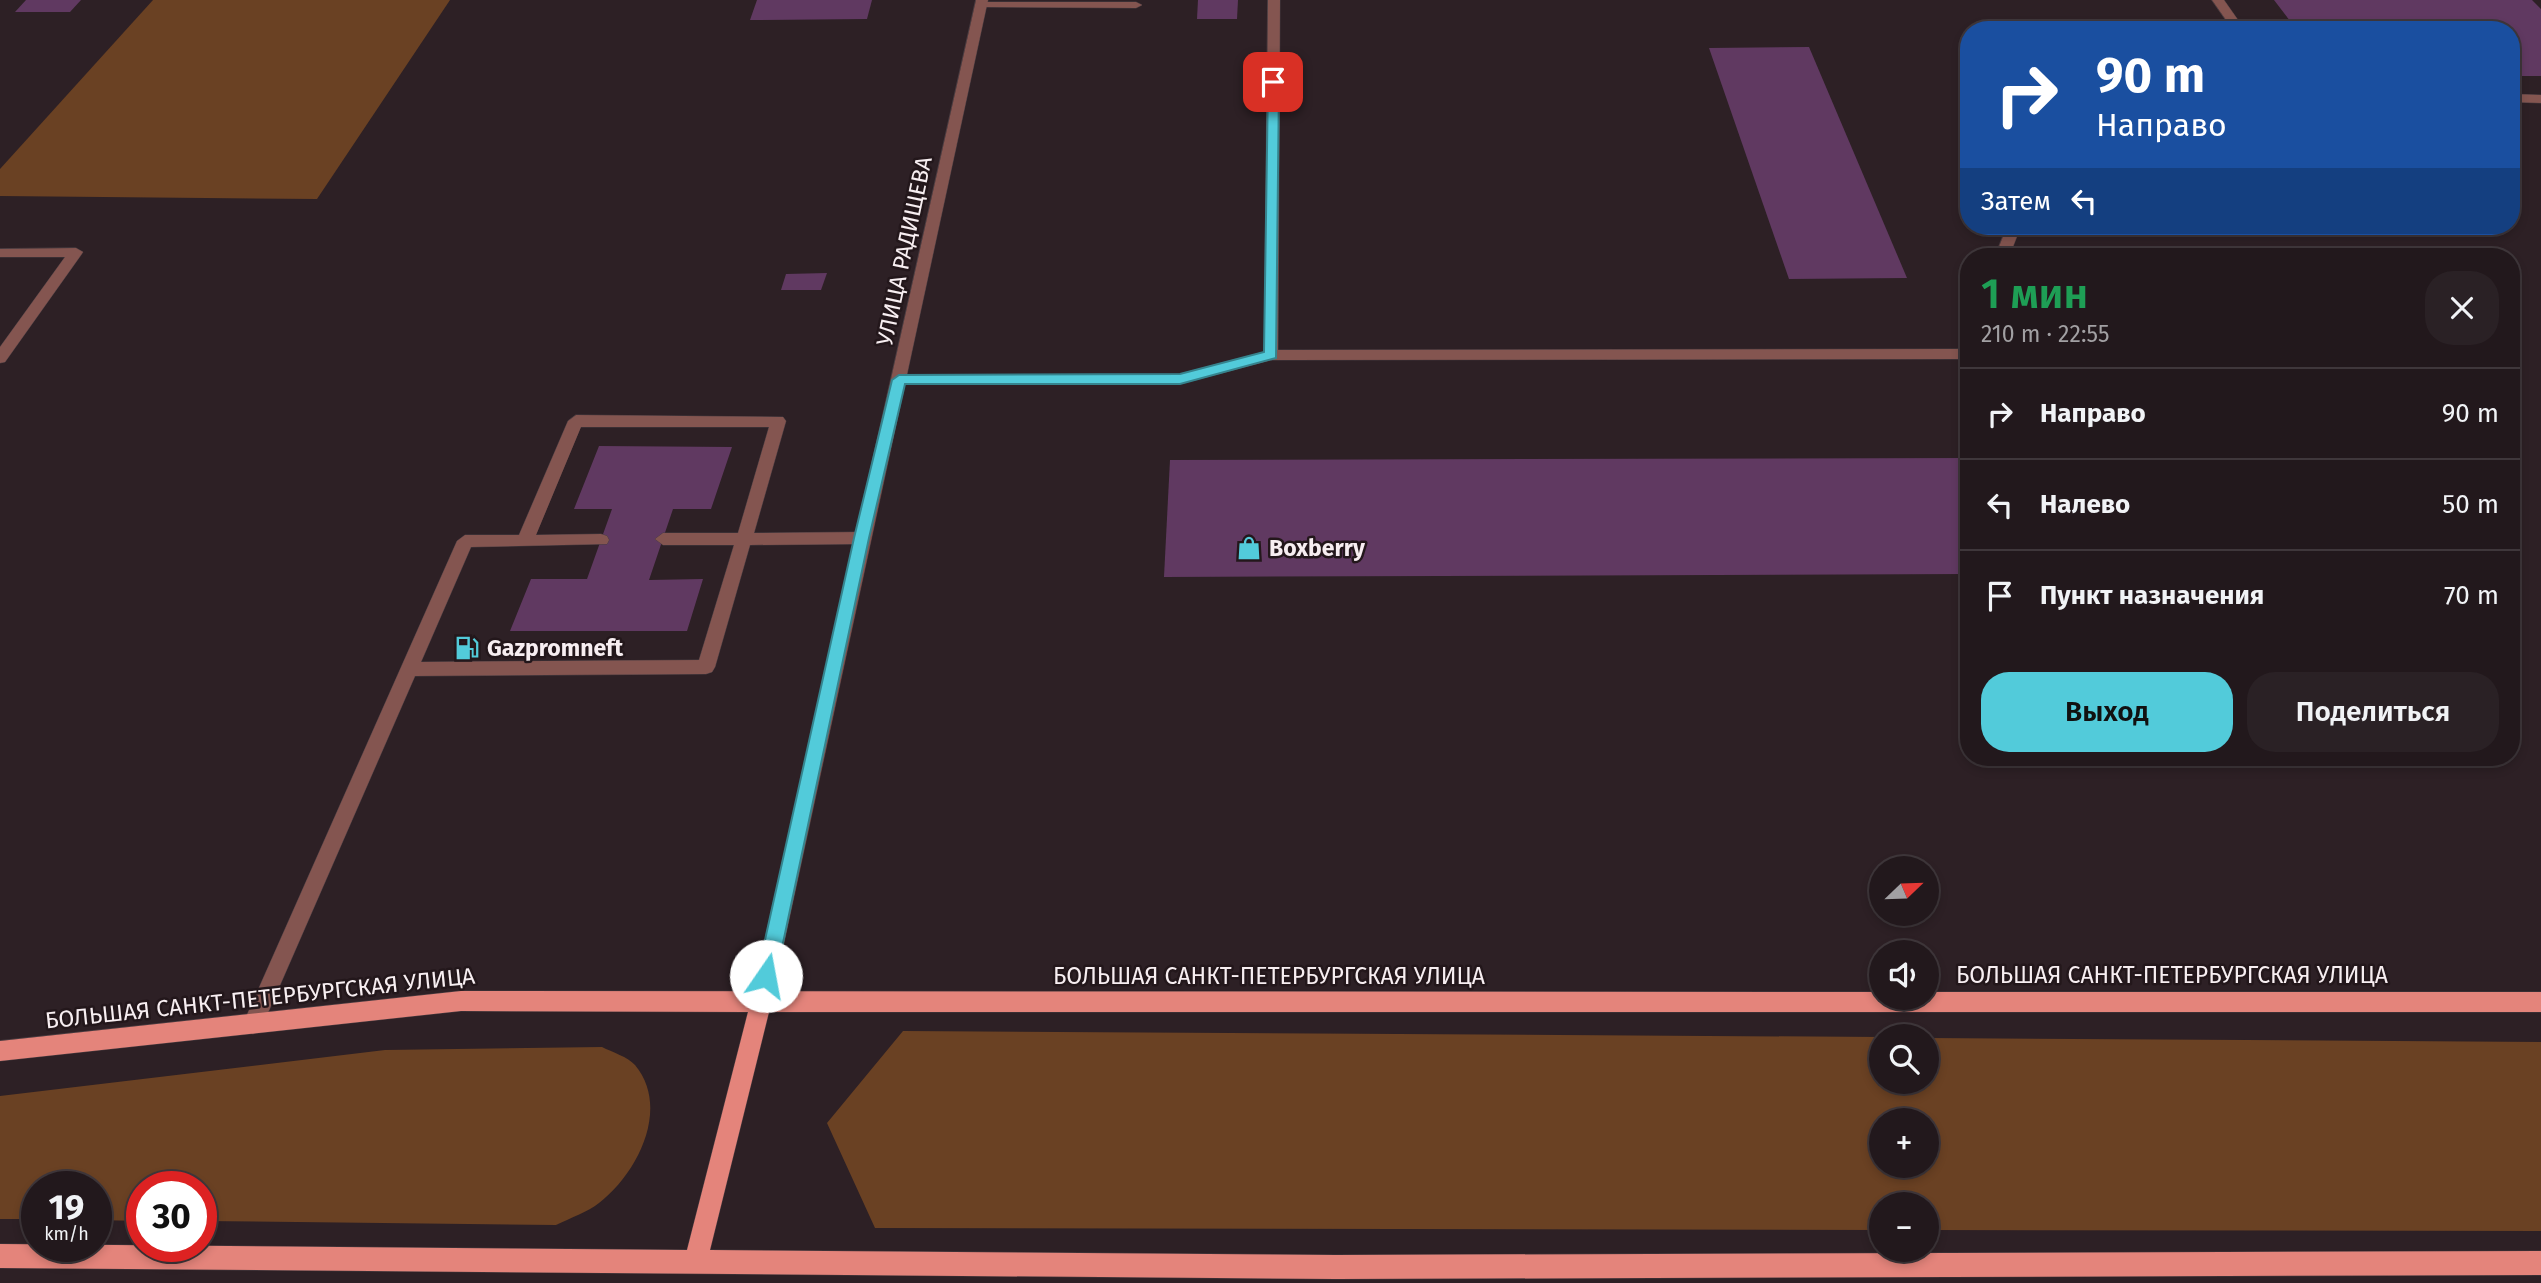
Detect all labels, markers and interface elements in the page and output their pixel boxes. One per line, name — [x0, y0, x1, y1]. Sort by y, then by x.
text: 90 m — [2096, 46, 2205, 105]
icon: right — [1981, 49, 2072, 140]
pin — [1243, 52, 1303, 112]
icon: arrive — [1254, 63, 1292, 101]
text: Направо — [2096, 106, 2227, 144]
street label: УЛИЦА РАДИЩЕВА — [870, 153, 938, 348]
icon: left — [2065, 182, 2103, 220]
text: Затем — [1981, 186, 2051, 217]
text: 1 мин — [1981, 269, 2088, 319]
button: close — [2425, 271, 2499, 345]
text: 210 m · 22:55 — [1981, 320, 2109, 348]
icon: right — [1981, 395, 2019, 433]
text: Направо — [2040, 398, 2146, 429]
text: 90 m — [2442, 398, 2499, 429]
icon: left — [1981, 486, 2019, 524]
text: Налево — [2040, 489, 2130, 520]
text: 50 m — [2442, 489, 2499, 520]
shop icon: Boxberry — [1235, 534, 1263, 562]
place label: Boxberry — [1269, 534, 1366, 562]
icon: arrive — [1981, 577, 2019, 615]
text: Пункт назначения — [2040, 580, 2264, 611]
text: 70 m — [2444, 580, 2499, 611]
fuel station icon: Gazpromneft — [453, 634, 481, 662]
place label: Gazpromneft — [487, 634, 624, 662]
button: Выход — [1981, 672, 2233, 752]
button: Поделиться — [2247, 672, 2499, 752]
north arrow — [1869, 856, 1939, 926]
map controls — [1869, 856, 1939, 1262]
position arrow — [729, 939, 803, 1013]
button: sound — [1869, 940, 1939, 1010]
street label: БОЛЬШАЯ САНКТ-ПЕТЕРБУРГСКАЯ УЛИЦА — [44, 961, 477, 1035]
street label: БОЛЬШАЯ САНКТ-ПЕТЕРБУРГСКАЯ УЛИЦА — [1956, 961, 2389, 989]
street label: БОЛЬШАЯ САНКТ-ПЕТЕРБУРГСКАЯ УЛИЦА — [1053, 962, 1486, 990]
button: search — [1869, 1024, 1939, 1094]
button: + — [1869, 1108, 1939, 1178]
speed limit sign: 30 — [126, 1171, 217, 1262]
text: 19 — [49, 1186, 84, 1228]
button: − — [1869, 1192, 1939, 1262]
text: km/h — [44, 1223, 89, 1245]

